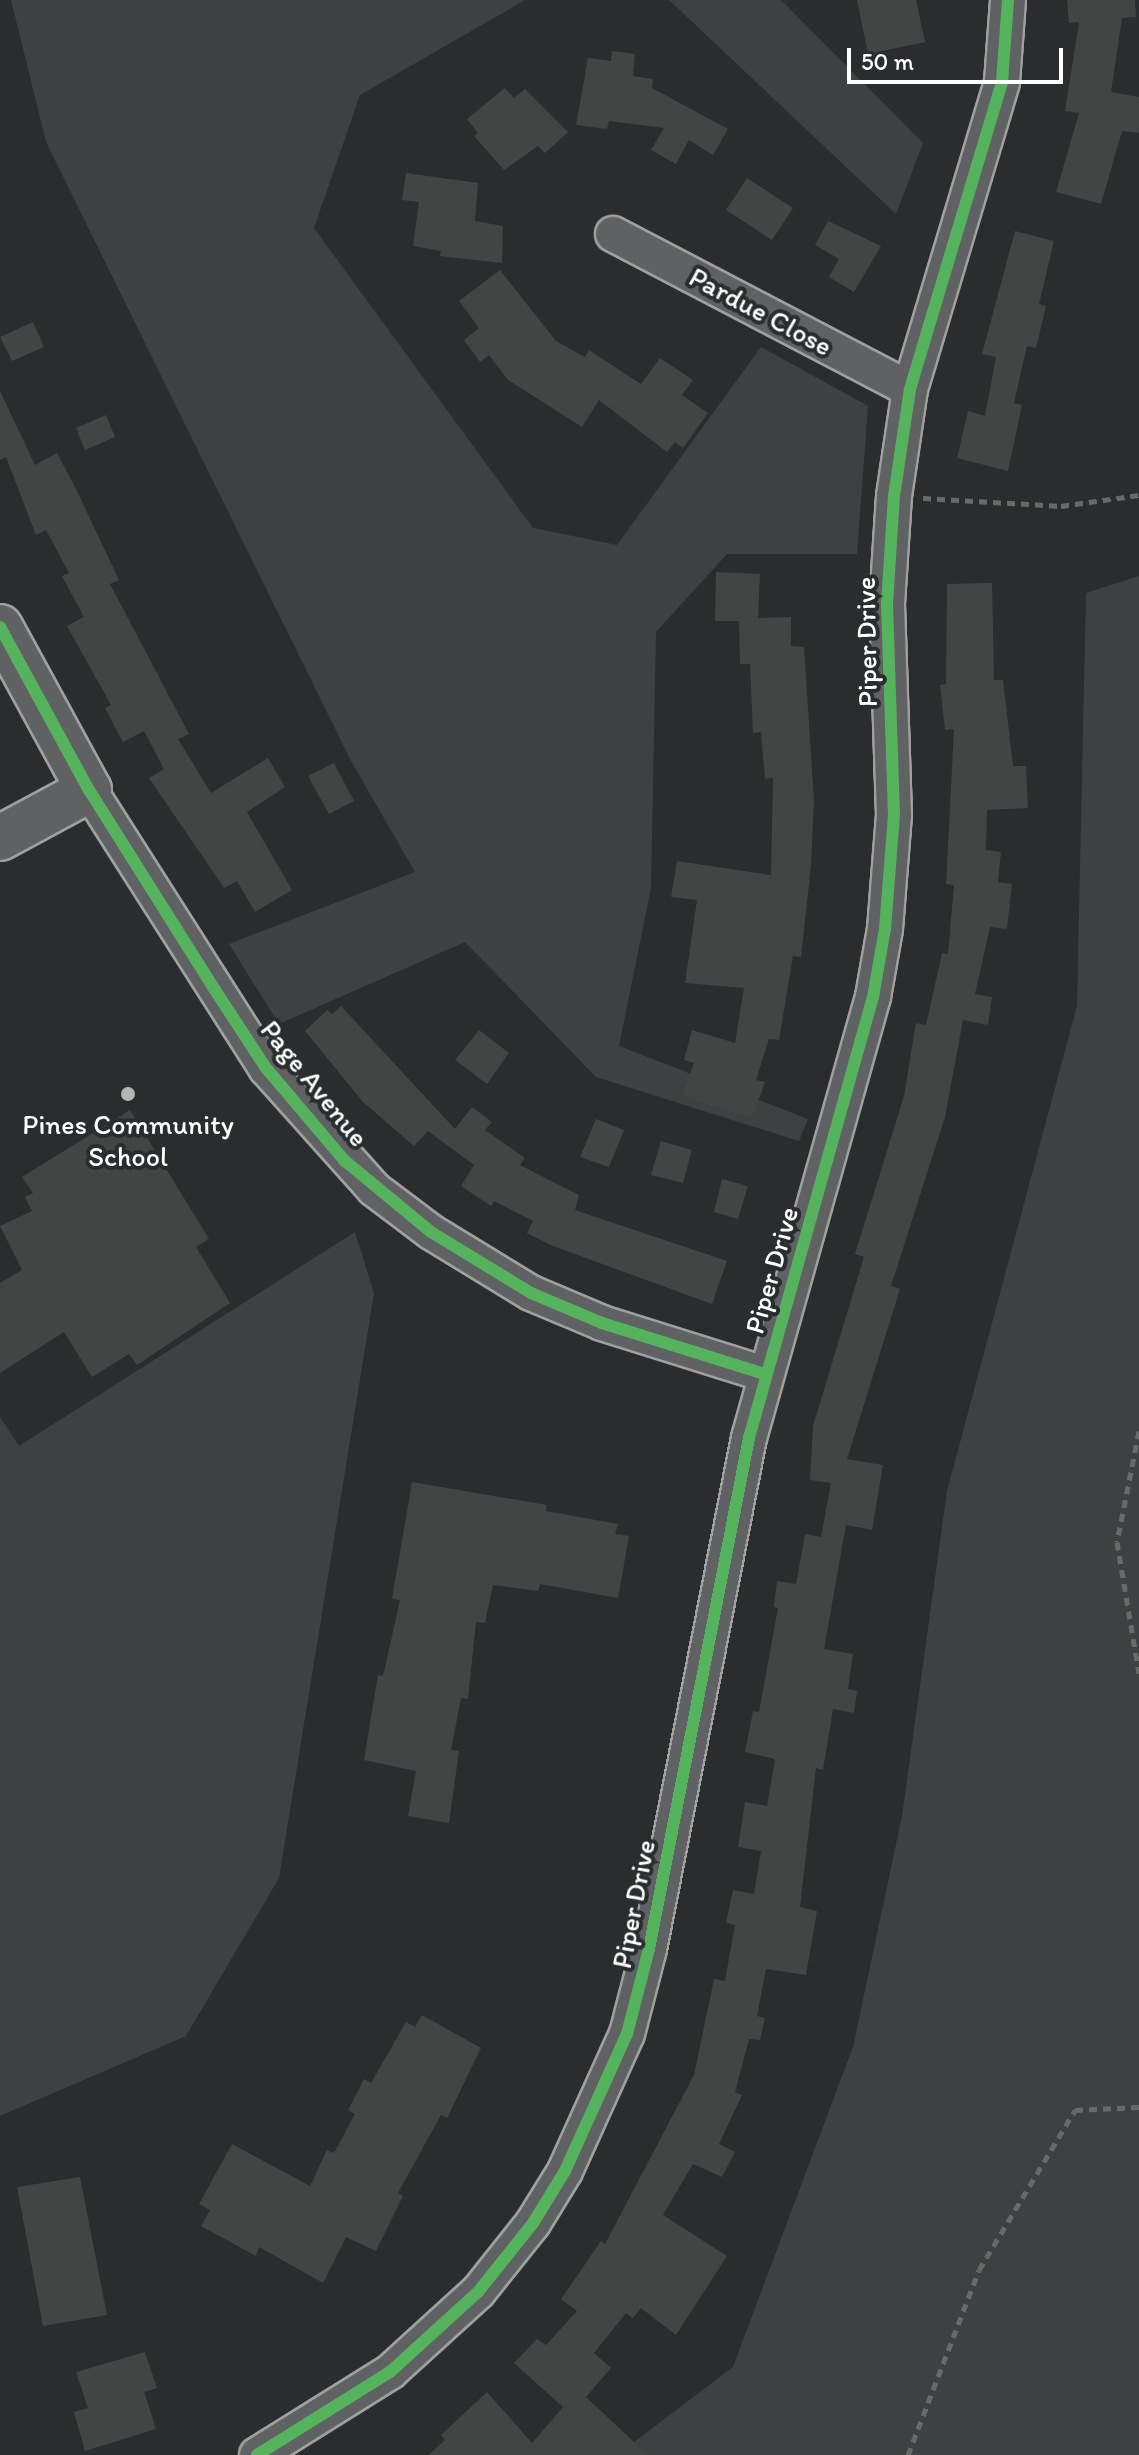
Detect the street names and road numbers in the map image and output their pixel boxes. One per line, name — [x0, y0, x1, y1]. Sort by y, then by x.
street label: Pardue Close — [684, 259, 838, 363]
street label: Piper Drive — [848, 576, 884, 708]
street label: Page Avenue — [254, 1014, 376, 1152]
street label: Piper Drive — [737, 1202, 805, 1338]
street label: Piper Drive — [604, 1836, 662, 1972]

